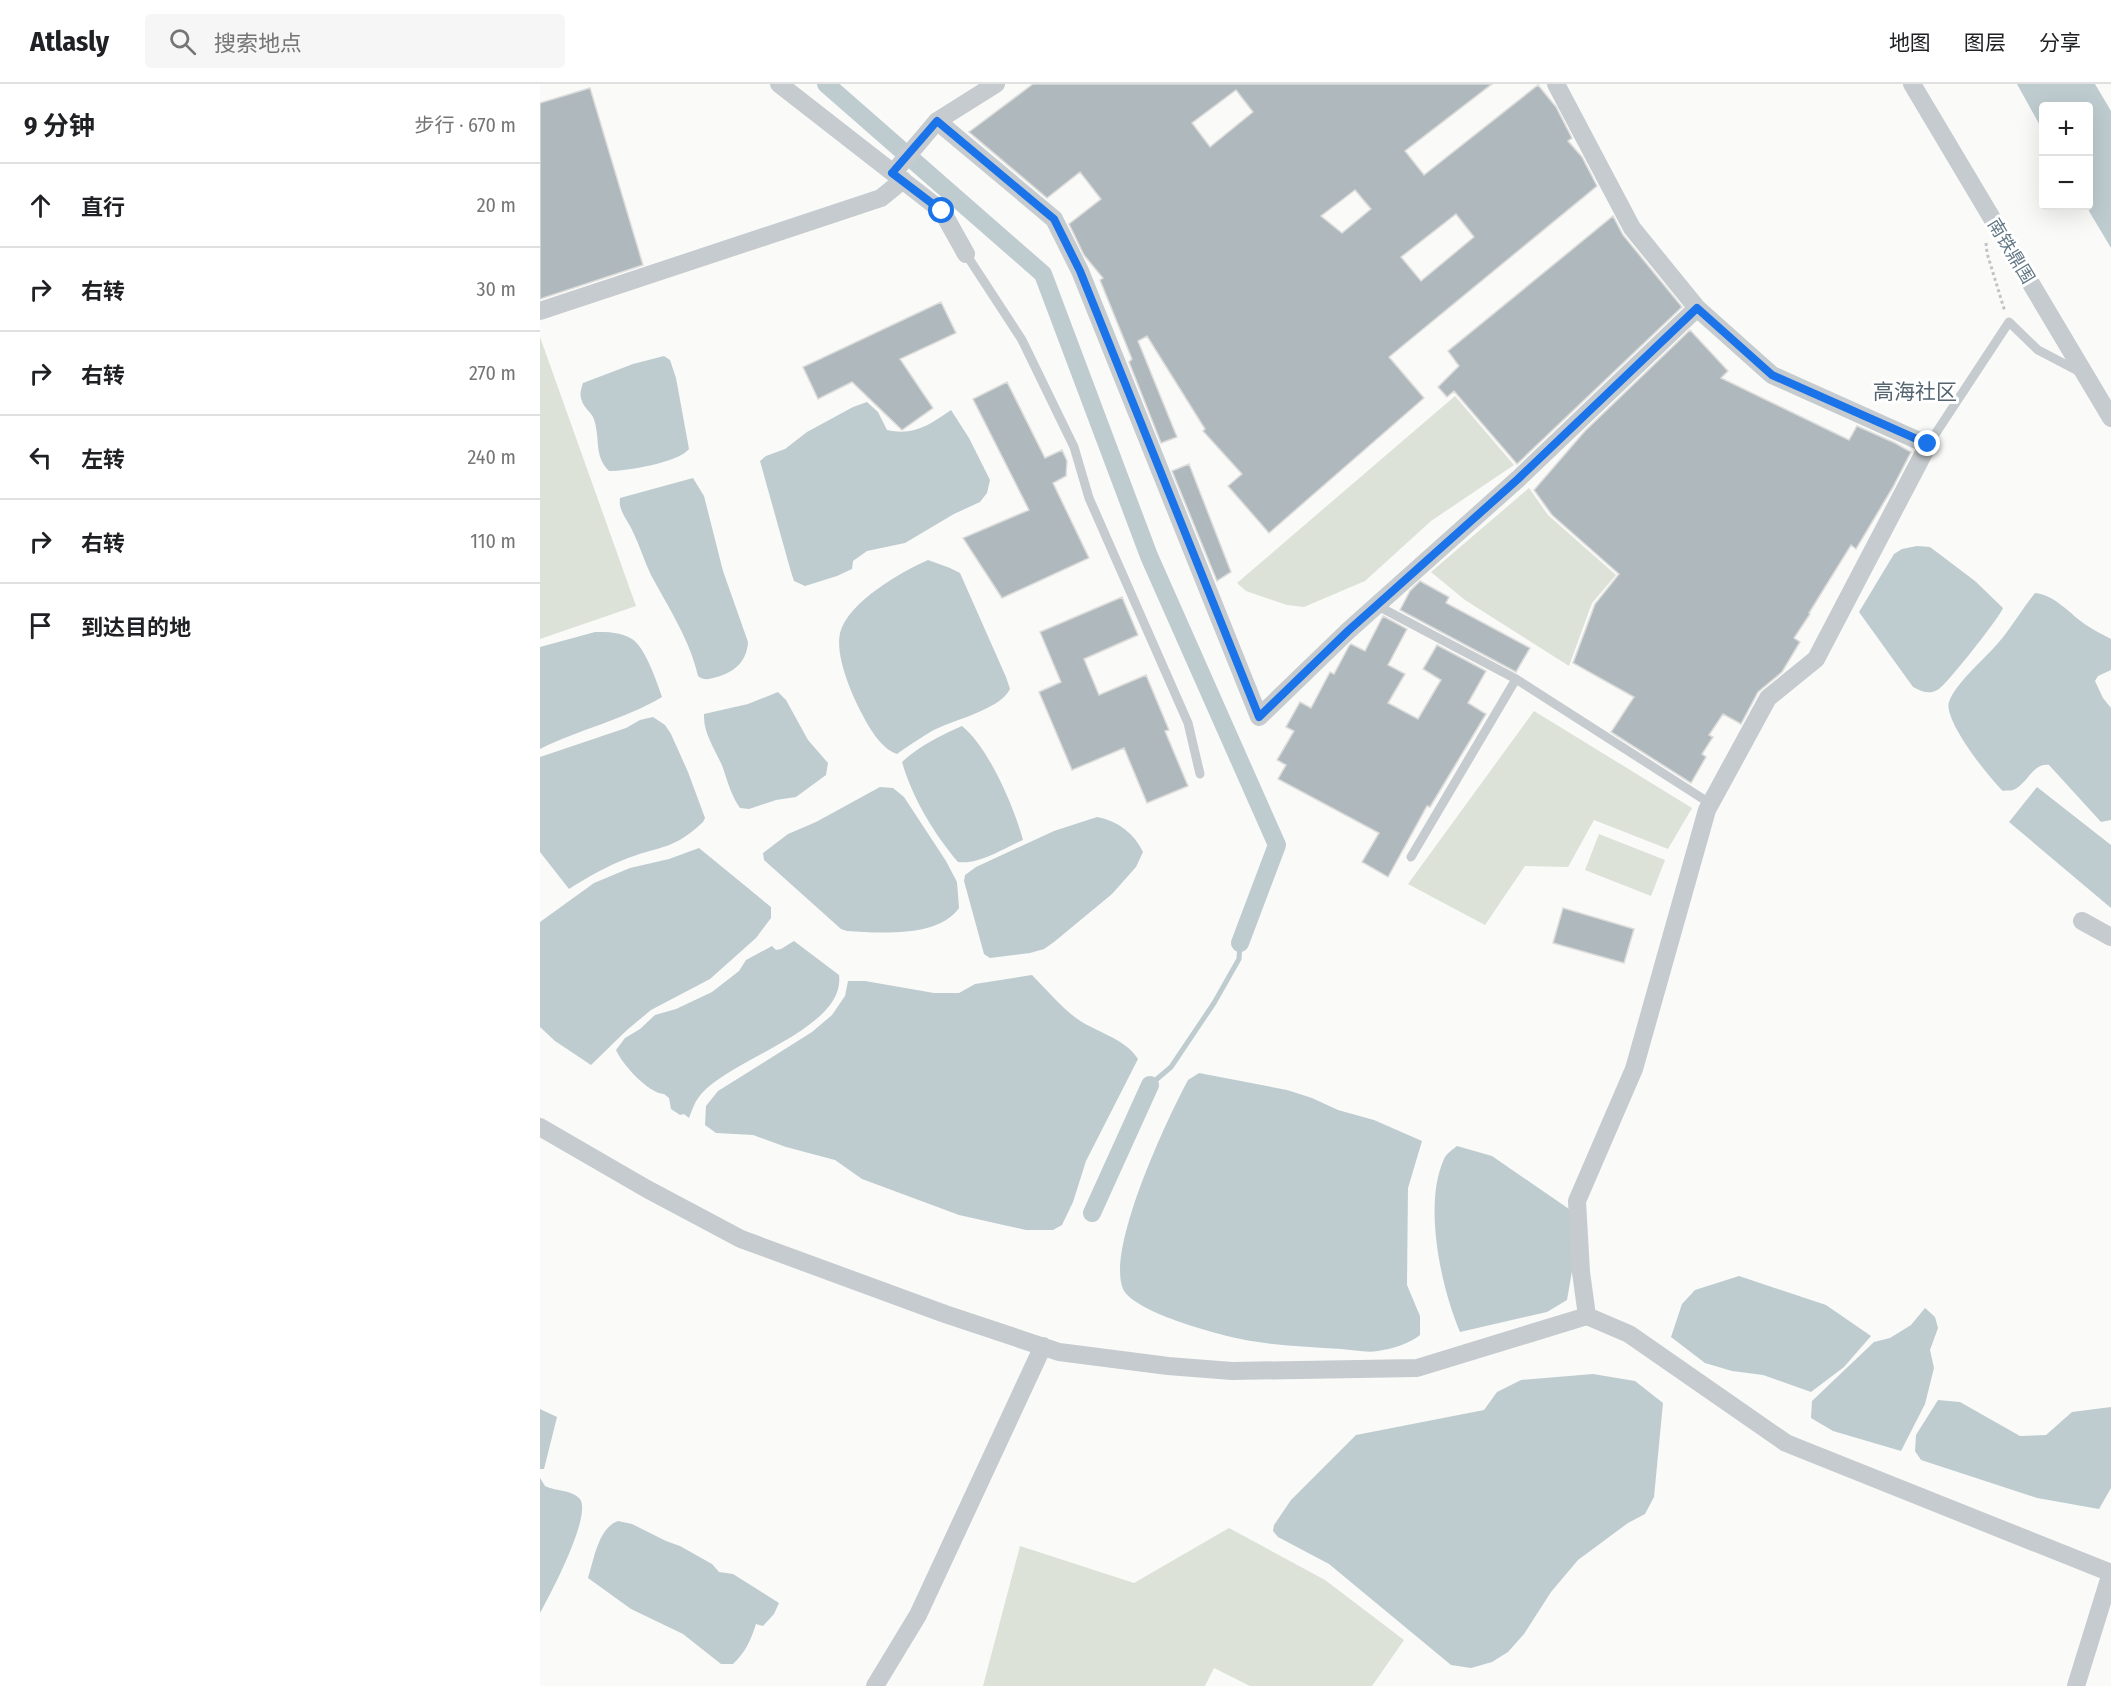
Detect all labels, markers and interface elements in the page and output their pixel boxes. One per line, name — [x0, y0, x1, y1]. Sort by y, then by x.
search box — [145, 14, 565, 68]
text: Atlasly — [30, 25, 109, 58]
icon: search — [166, 25, 199, 58]
text: 搜索地点 — [214, 30, 302, 57]
text: 地图 — [1889, 30, 1931, 56]
text: 图层 — [1964, 30, 2006, 56]
text: 分享 — [2039, 30, 2081, 56]
map controls — [2039, 102, 2093, 210]
button: + — [2039, 102, 2093, 156]
text: 9 分钟 — [24, 111, 95, 142]
text: 步行 · 670 m — [414, 113, 516, 137]
button: − — [2039, 156, 2093, 210]
icon: ahead — [24, 189, 57, 222]
text: 20 m — [477, 193, 516, 217]
text: 直行 — [81, 194, 125, 221]
route start — [928, 197, 954, 223]
street label: 南铁鼎围 — [1983, 214, 2039, 288]
icon: right — [24, 273, 57, 306]
text: 30 m — [476, 277, 516, 301]
text: 右转 — [81, 278, 125, 305]
icon: right — [24, 357, 57, 390]
text: 270 m — [469, 361, 516, 385]
text: 右转 — [81, 362, 125, 389]
district label: 高海社区 — [1873, 379, 1957, 405]
route end — [1914, 430, 1940, 456]
icon: left — [24, 441, 57, 474]
text: 240 m — [467, 445, 516, 469]
text: 左转 — [81, 446, 125, 473]
icon: right — [24, 525, 57, 558]
text: 110 m — [470, 529, 516, 553]
text: 右转 — [81, 530, 125, 557]
icon: arrive — [24, 609, 57, 642]
text: 到达目的地 — [81, 614, 191, 641]

